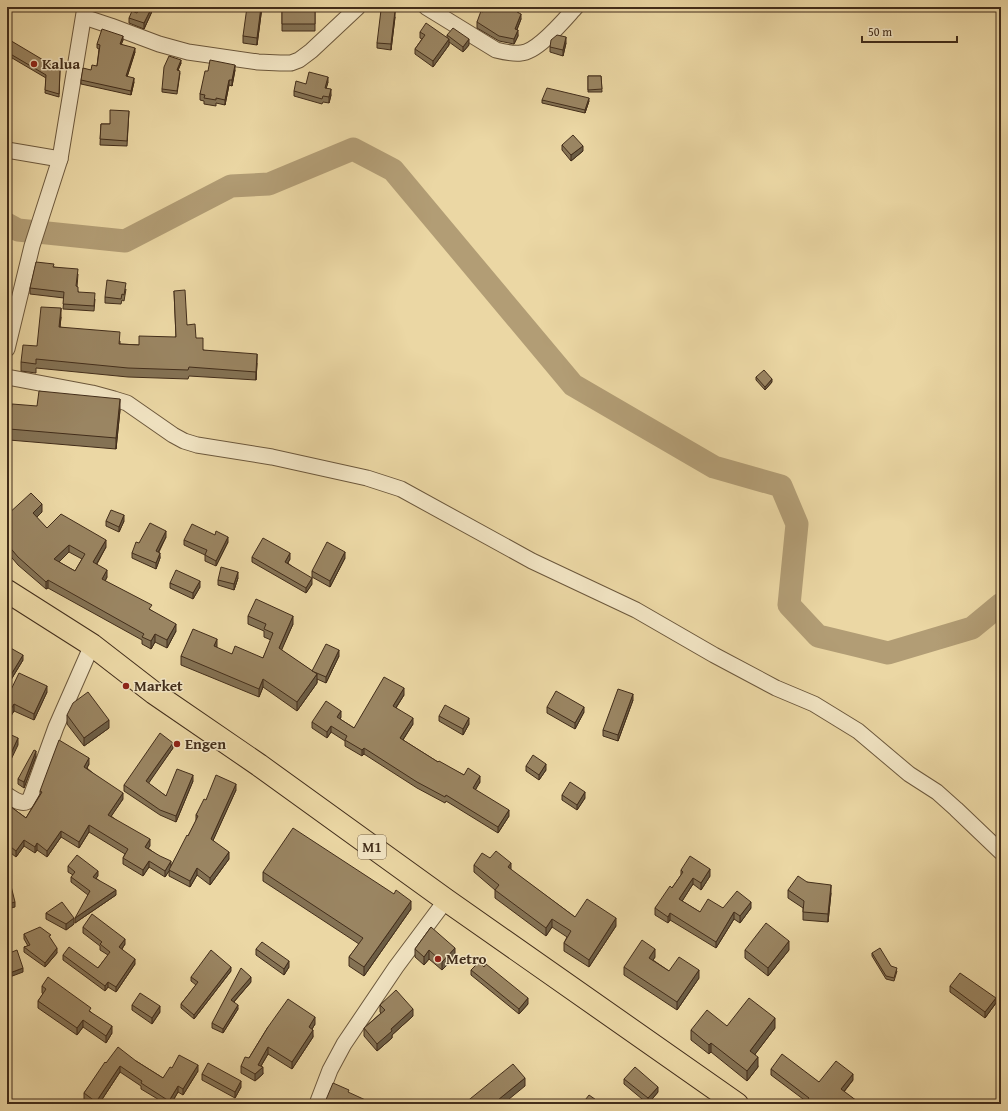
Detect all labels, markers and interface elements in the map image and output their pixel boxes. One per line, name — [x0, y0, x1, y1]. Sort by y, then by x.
scale bar — [862, 18, 957, 44]
text: 50 m — [868, 23, 892, 40]
place label: Kalua — [42, 53, 80, 74]
marker: Kalua — [29, 59, 39, 69]
place label: Market — [134, 675, 183, 696]
marker: Market — [121, 681, 131, 691]
place label: Engen — [185, 733, 226, 754]
marker: Engen — [172, 739, 182, 749]
road number: M1 — [358, 835, 386, 859]
place label: Metro — [446, 948, 487, 969]
marker: Metro — [433, 954, 443, 964]

